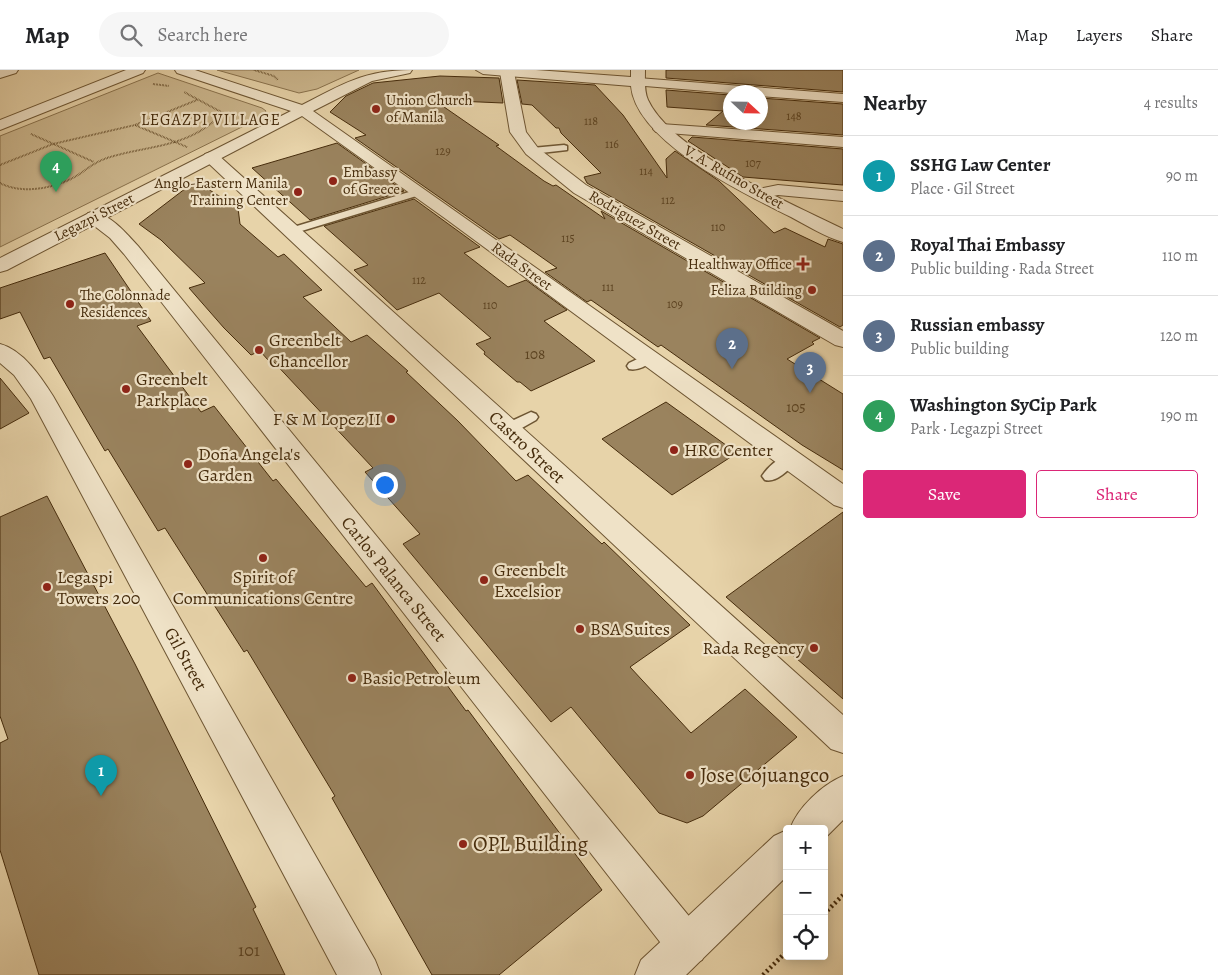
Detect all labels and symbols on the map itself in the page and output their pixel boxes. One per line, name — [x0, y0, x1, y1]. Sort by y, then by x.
north arrow — [723, 85, 768, 130]
place label: Union Church of Manila — [386, 90, 473, 127]
marker: Union Church of Manila — [370, 103, 382, 115]
house number: 148 — [786, 108, 802, 124]
district label: LEGAZPI VILLAGE — [141, 109, 281, 131]
house number: 118 — [584, 113, 598, 129]
house number: 116 — [605, 136, 619, 152]
street label: V. A. Rufino Street — [680, 140, 788, 214]
house number: 129 — [435, 143, 451, 159]
pin: 4 — [40, 151, 72, 192]
house number: 107 — [745, 155, 762, 171]
place label: Embassy of Greece — [343, 162, 400, 199]
house number: 114 — [639, 163, 653, 179]
place label: Anglo-Eastern Manila Training Center — [154, 173, 288, 210]
marker: Embassy of Greece — [327, 175, 339, 187]
marker: Anglo-Eastern Manila Training Center — [292, 186, 304, 198]
street label: Rodriguez Street — [585, 186, 685, 255]
street label: Legazpi Street — [51, 188, 138, 246]
house number: 112 — [661, 192, 675, 208]
house number: 110 — [711, 219, 725, 235]
house number: 115 — [561, 230, 575, 246]
street label: Rada Street — [487, 237, 557, 295]
place label: Healthway Office — [688, 254, 792, 274]
marker: Healthway Office — [796, 257, 810, 271]
house number: 112 — [412, 272, 426, 288]
house number: 111 — [602, 279, 614, 295]
place label: Feliza Building — [711, 280, 802, 300]
marker: Feliza Building — [806, 284, 818, 296]
place label: The Colonnade Residences — [80, 285, 171, 322]
house number: 109 — [667, 296, 683, 312]
house number: 110 — [483, 297, 497, 313]
marker: The Colonnade Residences — [64, 298, 76, 310]
place label: Greenbelt Chancellor — [269, 328, 348, 373]
pin: 2 — [716, 328, 748, 369]
marker: Greenbelt Chancellor — [253, 344, 265, 356]
house number: 108 — [525, 344, 545, 364]
pin: 3 — [794, 352, 826, 393]
place label: Greenbelt Parkplace — [136, 367, 208, 412]
marker: Greenbelt Parkplace — [120, 383, 132, 395]
house number: 105 — [786, 397, 806, 417]
street label: Castro Street — [484, 405, 570, 489]
place label: F & M Lopez II — [273, 407, 381, 431]
marker: F & M Lopez II — [385, 413, 397, 425]
place label: HRC Center — [684, 438, 773, 462]
place label: Doña Angela's Garden — [198, 442, 301, 487]
marker: HRC Center — [668, 444, 680, 456]
marker: Doña Angela's Garden — [182, 458, 194, 470]
your location — [372, 472, 398, 498]
street label: Carlos Palanca Street — [336, 511, 452, 647]
marker: Spirit of Communications Centre — [257, 552, 269, 564]
place label: Greenbelt Excelsior — [494, 558, 566, 603]
place label: Legaspi Towers 200 — [57, 565, 140, 610]
place label: Spirit of Communications Centre — [173, 565, 353, 610]
marker: Greenbelt Excelsior — [478, 574, 490, 586]
marker: Legaspi Towers 200 — [41, 581, 53, 593]
place label: BSA Suites — [590, 617, 670, 641]
street label: Gil Street — [159, 623, 213, 695]
marker: BSA Suites — [574, 623, 586, 635]
place label: Rada Regency — [702, 636, 805, 660]
marker: Rada Regency — [808, 642, 820, 654]
place label: Basic Petroleum — [362, 666, 481, 690]
marker: Basic Petroleum — [346, 672, 358, 684]
pin: 1 — [85, 755, 117, 796]
place label: Jose Cojuangco — [700, 761, 829, 789]
marker: Jose Cojuangco — [684, 769, 696, 781]
place label: OPL Building — [473, 830, 589, 858]
marker: OPL Building — [457, 838, 469, 850]
house number: 101 — [238, 938, 260, 962]

